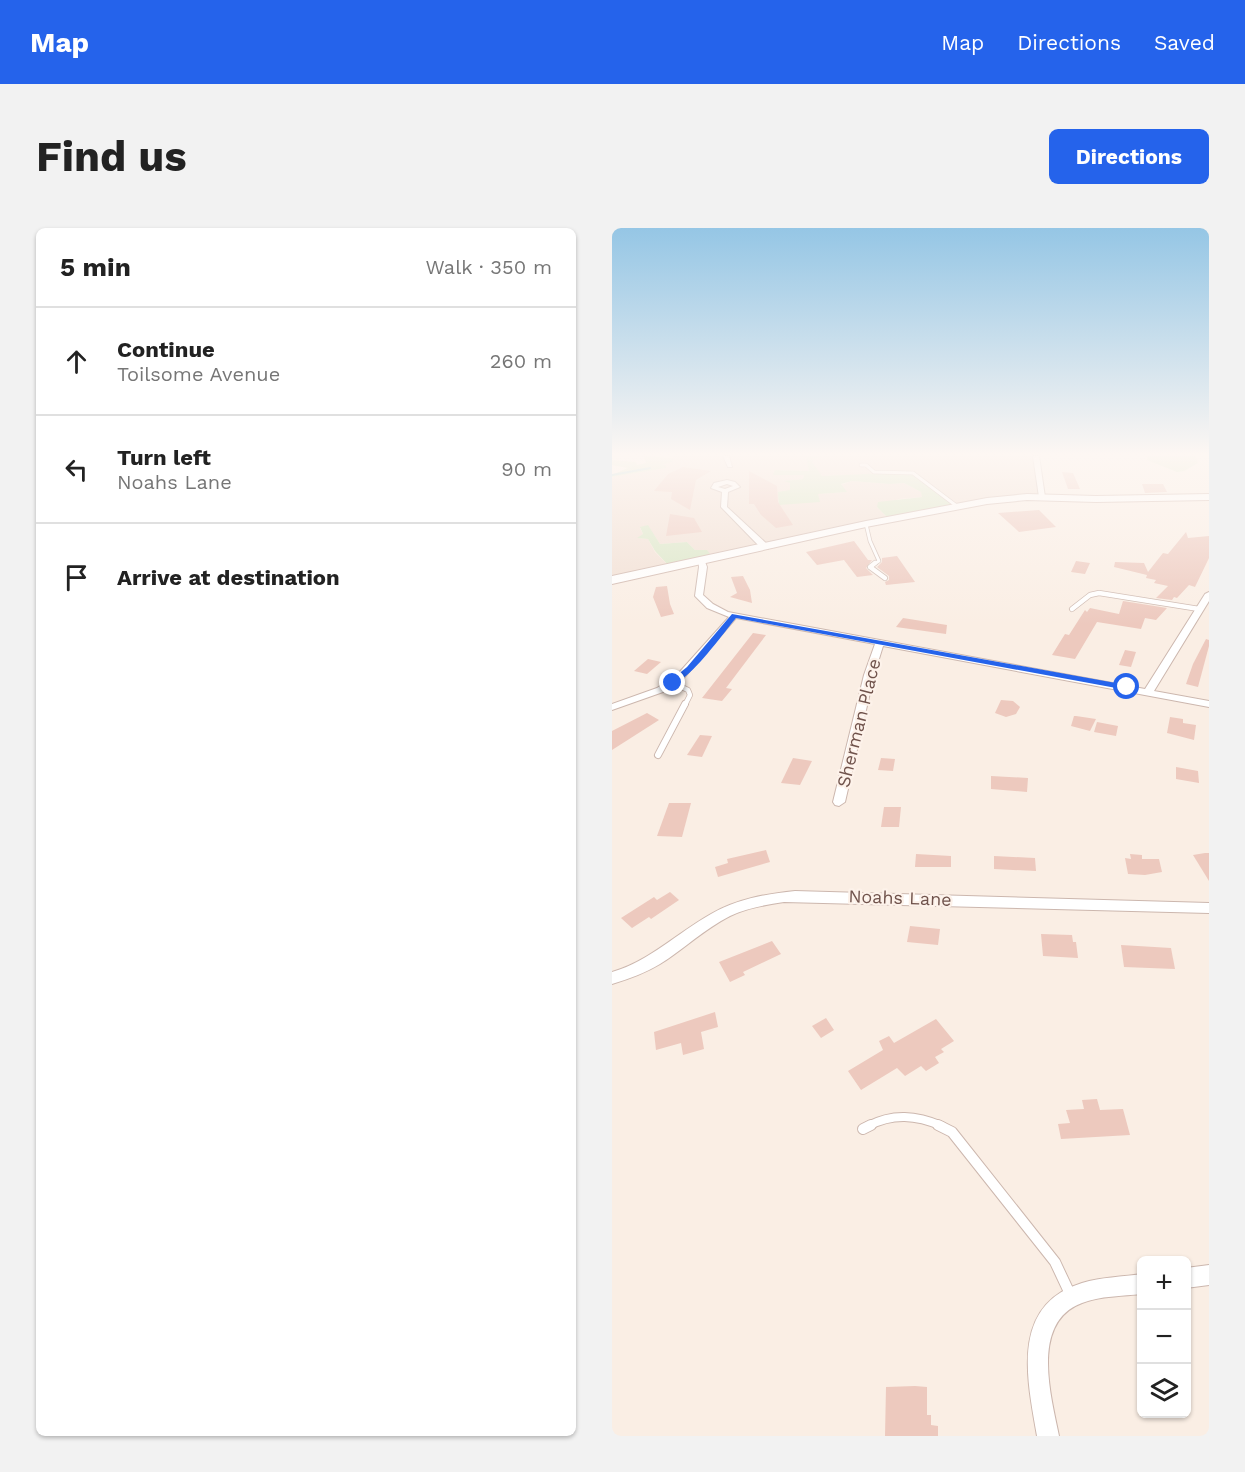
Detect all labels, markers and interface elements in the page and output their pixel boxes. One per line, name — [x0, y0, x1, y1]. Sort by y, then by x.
text: Map — [30, 26, 89, 59]
text: Map — [941, 30, 984, 55]
text: Directions — [1017, 30, 1121, 55]
text: Saved — [1154, 30, 1215, 55]
button: Directions — [1049, 129, 1209, 184]
text: Find us — [36, 132, 187, 181]
text: 5 min — [60, 252, 131, 282]
text: Walk · 350 m — [425, 255, 552, 279]
text: Continue — [117, 337, 215, 362]
icon: ahead — [60, 345, 93, 378]
text: 260 m — [490, 349, 552, 373]
text: Toilsome Avenue — [117, 362, 280, 386]
text: Turn left — [117, 445, 211, 470]
icon: left — [60, 453, 93, 486]
text: 90 m — [501, 457, 552, 481]
text: Noahs Lane — [117, 470, 232, 494]
icon: arrive — [60, 561, 93, 594]
text: Arrive at destination — [117, 565, 340, 590]
street label: Sherman Place — [832, 656, 885, 790]
route end — [659, 669, 685, 695]
route start — [1113, 673, 1139, 699]
street label: Noahs Lane — [848, 885, 952, 910]
map controls — [1137, 1256, 1191, 1418]
button: + — [1137, 1256, 1191, 1310]
button: − — [1137, 1310, 1191, 1364]
button: layers — [1137, 1364, 1191, 1418]

